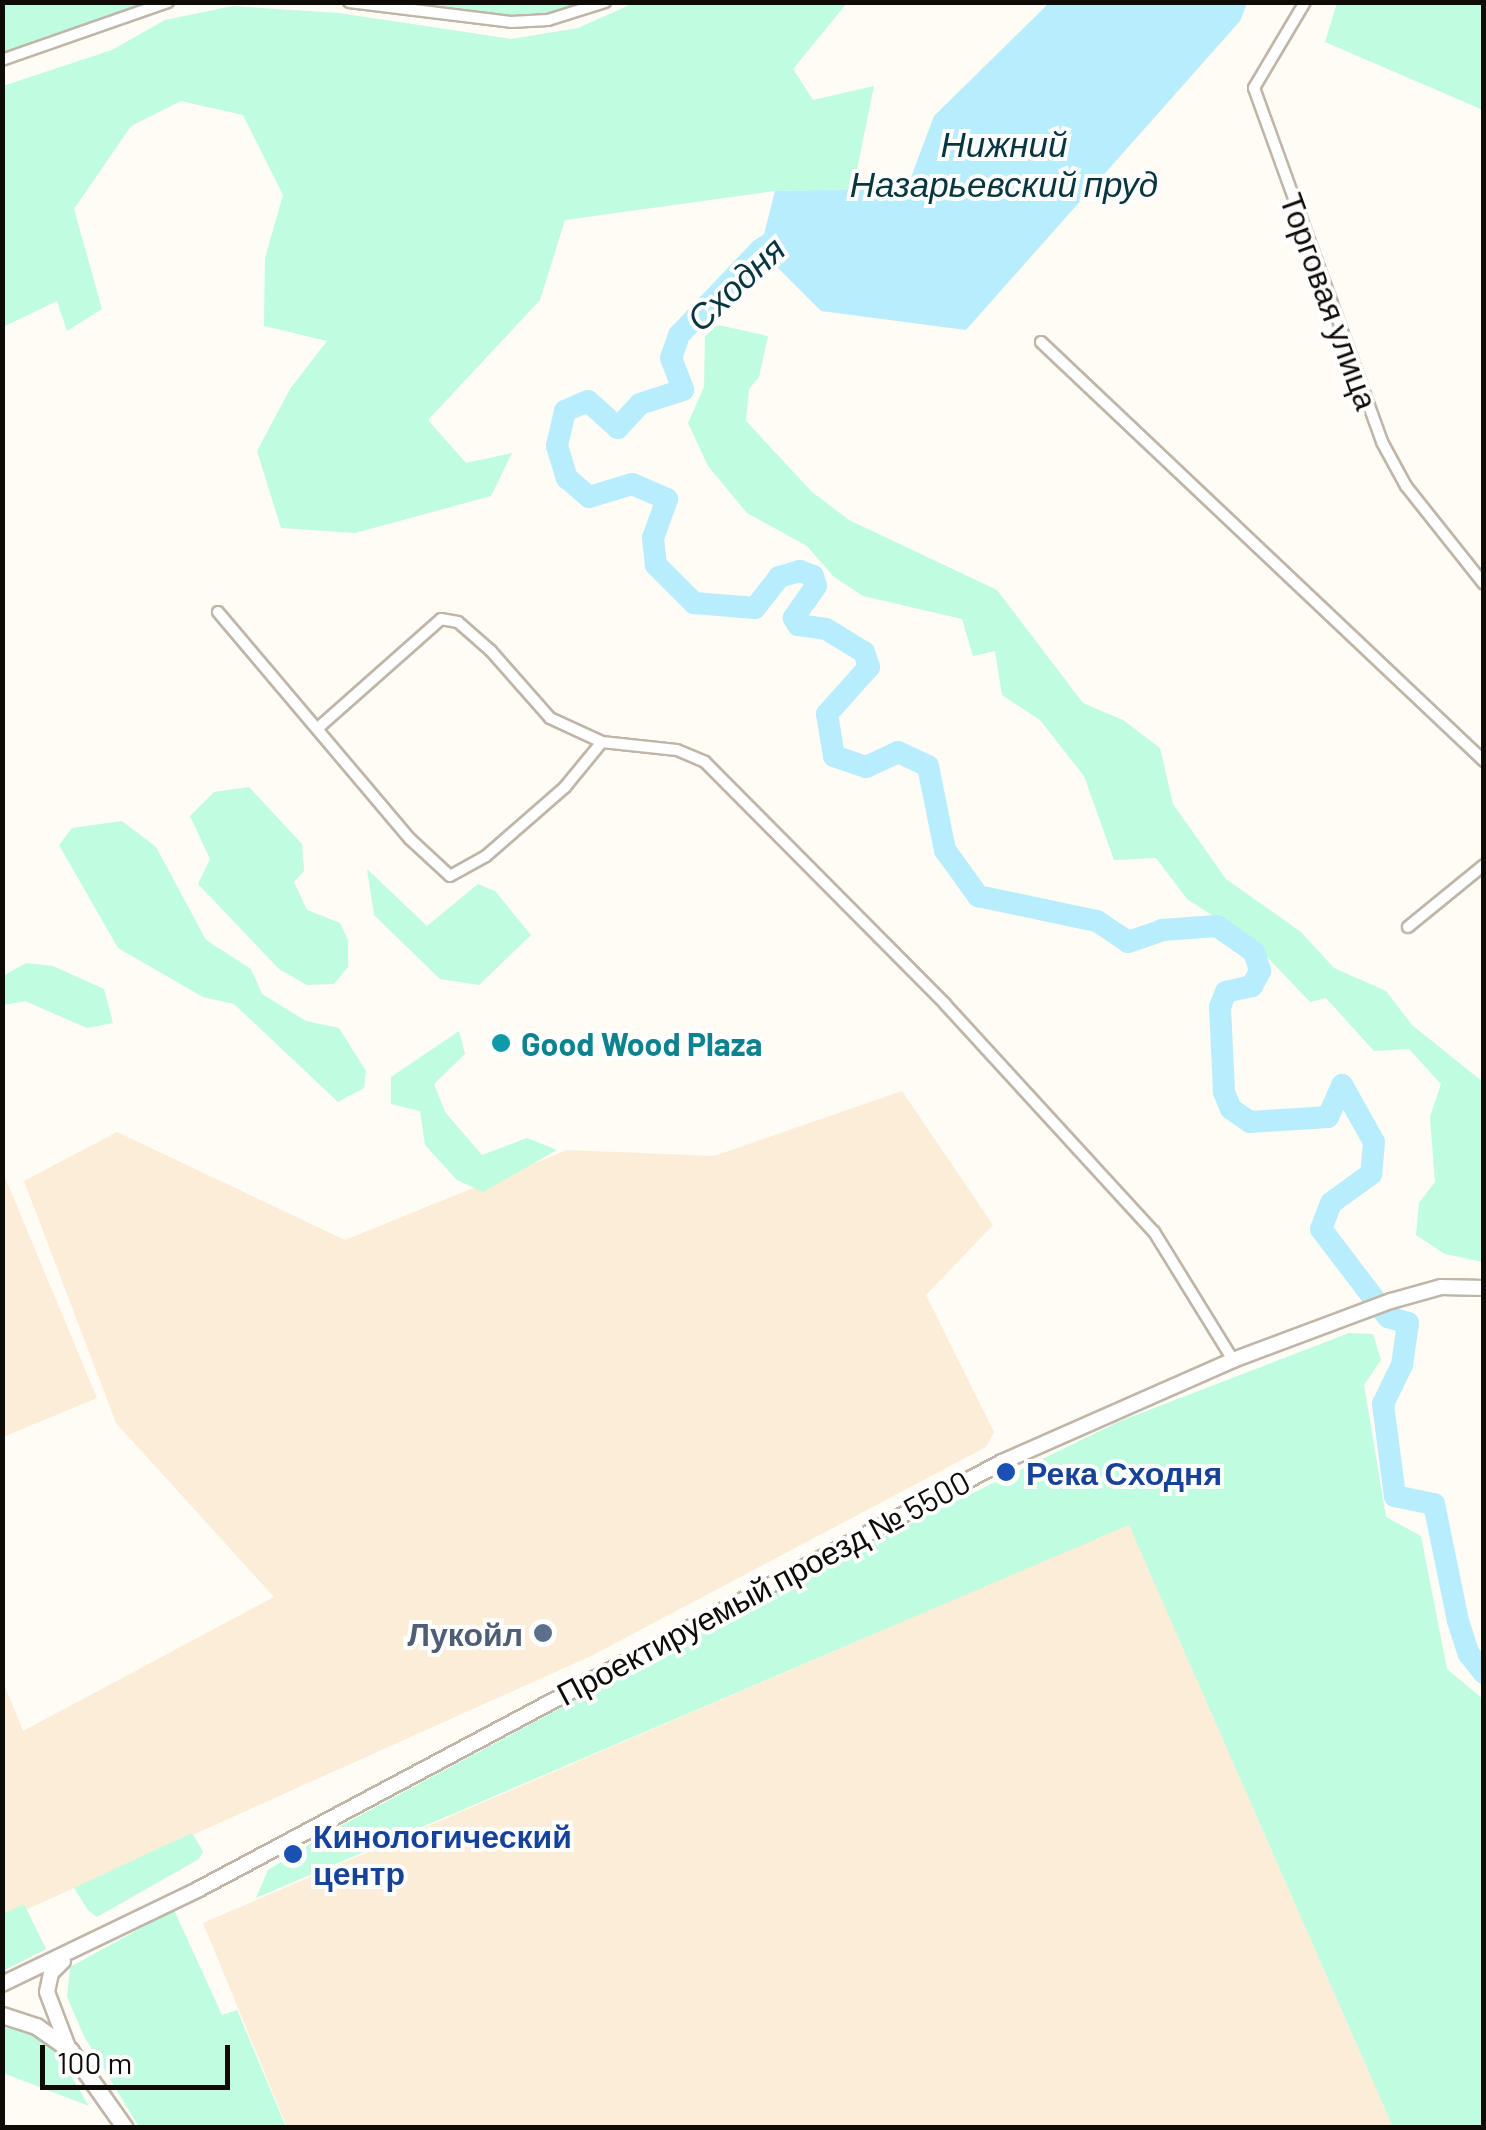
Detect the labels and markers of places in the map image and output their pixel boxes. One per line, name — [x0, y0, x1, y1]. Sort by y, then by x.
place label: Good Wood Plaza — [521, 1024, 762, 1062]
marker: Good Wood Plaza — [490, 1032, 512, 1054]
place label: Река Сходня — [1026, 1453, 1222, 1491]
marker: Река Сходня — [995, 1461, 1017, 1483]
place label: Лукойл — [408, 1614, 523, 1652]
marker: Лукойл — [532, 1622, 554, 1644]
place label: Кинологический центр — [313, 1817, 572, 1892]
marker: Кинологический центр — [282, 1843, 304, 1865]

